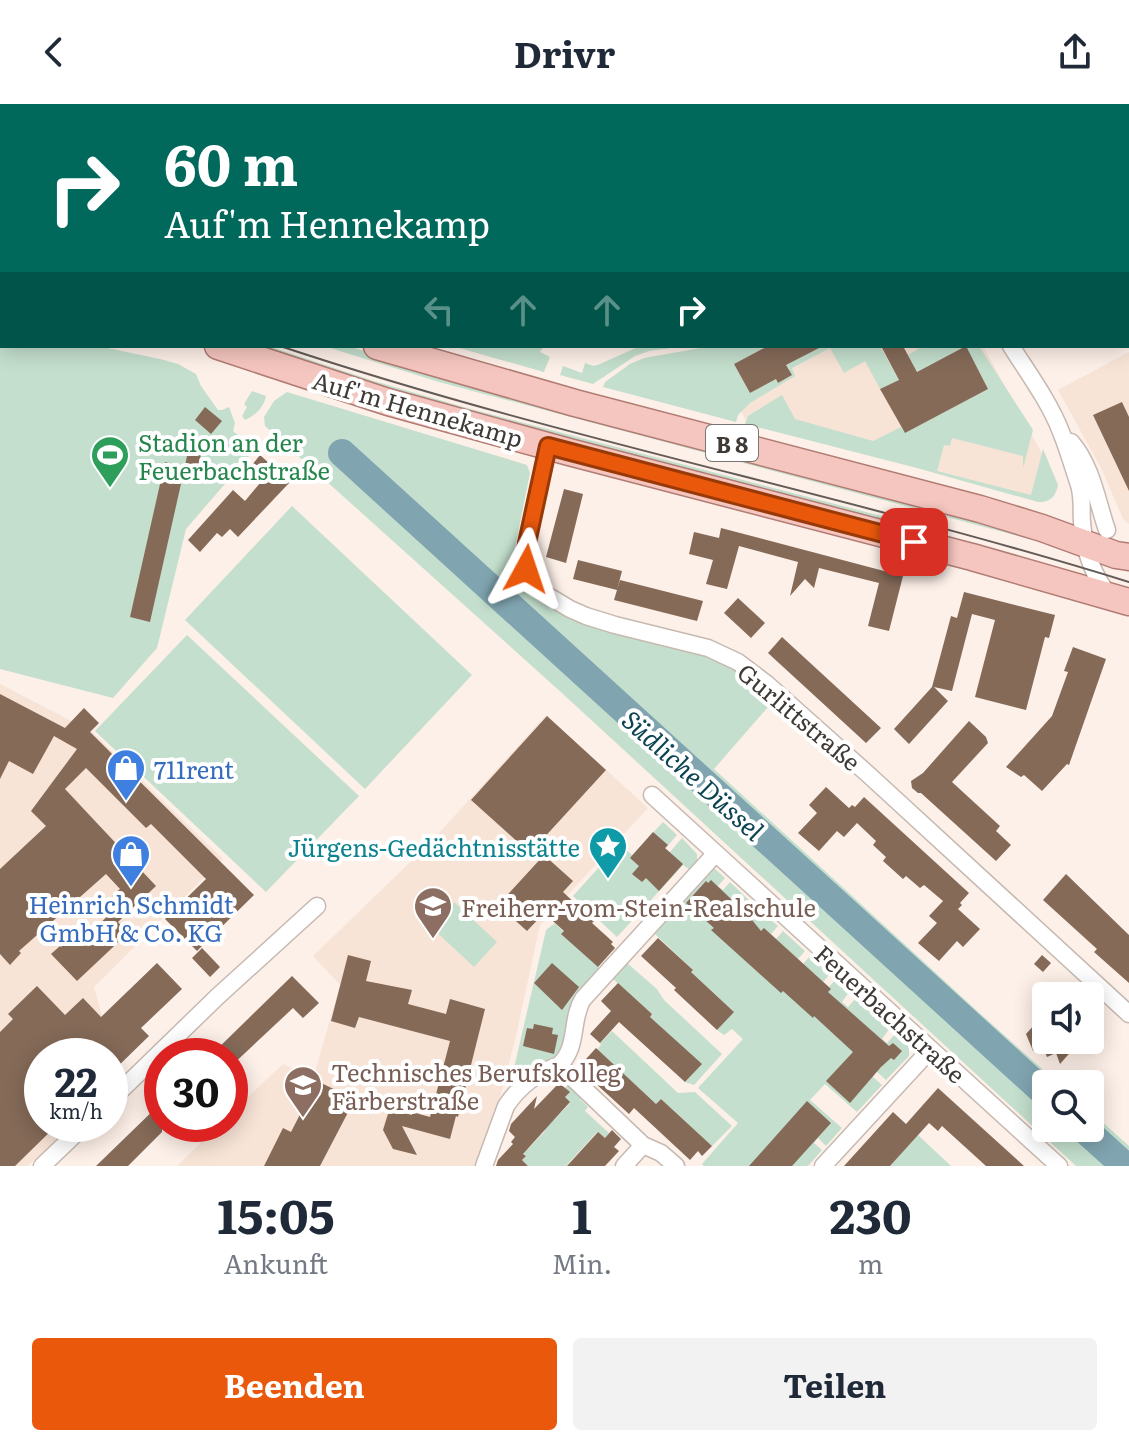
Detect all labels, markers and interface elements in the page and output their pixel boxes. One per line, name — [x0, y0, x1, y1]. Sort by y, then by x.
text: Drivr — [514, 26, 615, 79]
icon: back — [32, 30, 76, 74]
icon: share — [1053, 30, 1097, 74]
text: 60 m — [164, 120, 298, 203]
icon: right — [32, 136, 136, 240]
text: Auf'm Hennekamp — [164, 196, 490, 249]
icon: left — [417, 288, 461, 332]
icon: ahead — [501, 288, 545, 332]
icon: ahead — [585, 288, 629, 332]
icon: right — [669, 288, 713, 332]
street label: Auf'm Hennekamp — [309, 361, 527, 455]
place label: Stadion an der Feuerbachstraße — [138, 424, 330, 487]
road number: B 8 — [706, 425, 758, 461]
sports icon: Stadion an der Feuerbachstraße — [89, 434, 131, 489]
pin — [880, 508, 948, 576]
icon: arrive — [892, 520, 936, 564]
position arrow — [484, 527, 568, 611]
street label: Gurlittstraße — [731, 654, 869, 778]
water label: Südliche Düssel — [614, 700, 774, 849]
shop icon: 711rent — [105, 747, 147, 802]
place label: 711rent — [154, 751, 234, 786]
place icon: Jürgens-Gedächtnisstätte — [587, 825, 629, 880]
place label: Jürgens-Gedächtnisstätte — [288, 829, 580, 864]
shop icon: Heinrich Schmidt GmbH & Co. KG — [110, 833, 152, 888]
school or university icon: Freiherr-vom-Stein-Realschule — [412, 885, 454, 940]
place label: Heinrich Schmidt GmbH & Co. KG — [28, 886, 234, 949]
place label: Freiherr-vom-Stein-Realschule — [461, 889, 816, 924]
street label: Feuerbachstraße — [808, 936, 974, 1090]
map controls — [1032, 982, 1104, 1142]
button: sound — [1032, 982, 1104, 1054]
speed limit sign: 30 — [144, 1038, 248, 1142]
text: 22 — [55, 1050, 97, 1109]
place label: Technisches Berufskolleg Färberstraße — [331, 1054, 622, 1117]
school or university icon: Technisches Berufskolleg Färberstraße — [282, 1064, 324, 1119]
button: search — [1032, 1070, 1104, 1142]
text: km/h — [49, 1095, 103, 1125]
text: 15:05 — [217, 1178, 335, 1249]
text: 1 — [572, 1178, 592, 1249]
text: 230 — [830, 1178, 912, 1249]
text: Ankunft — [224, 1243, 328, 1282]
text: Min. — [552, 1243, 612, 1282]
text: m — [858, 1243, 883, 1282]
button: Beenden — [32, 1338, 557, 1430]
button: Teilen — [573, 1338, 1097, 1430]

